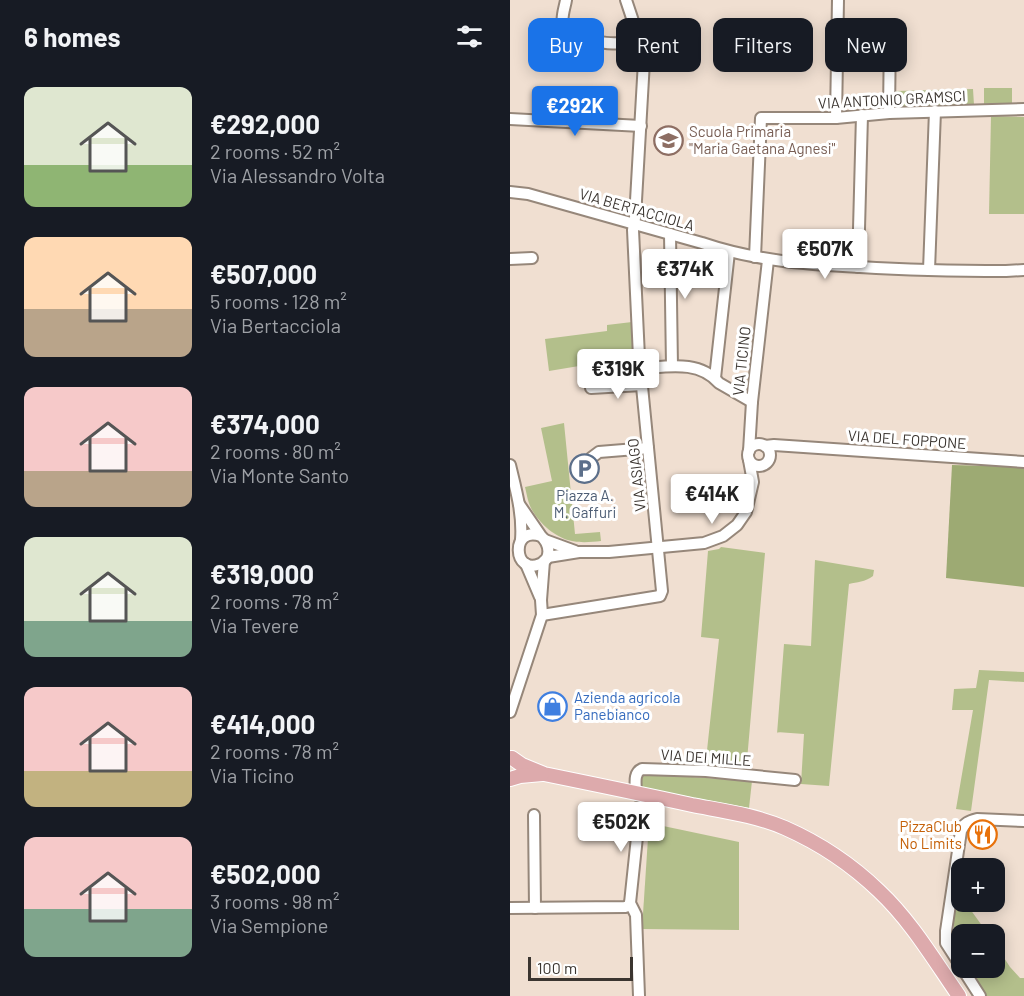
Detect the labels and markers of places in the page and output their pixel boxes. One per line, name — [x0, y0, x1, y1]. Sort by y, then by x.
pin: €292K — [533, 86, 617, 137]
place label: Scuola Primaria "Maria Gaetana Agnesi" — [689, 122, 836, 157]
school or university icon: Scuola Primaria "Maria Gaetana Agnesi" — [652, 124, 684, 156]
pin: €507K — [783, 229, 867, 280]
pin: €374K — [643, 249, 727, 300]
pin: €319K — [576, 349, 660, 400]
parking icon: Piazza A. M. Gaffuri — [569, 452, 601, 484]
pin: €414K — [670, 474, 754, 525]
place label: Piazza A. M. Gaffuri — [554, 486, 616, 521]
place label: Azienda agricola Panebianco — [574, 688, 680, 723]
shop icon: Azienda agricola Panebianco — [537, 690, 569, 722]
pin: €502K — [579, 802, 663, 853]
place label: PizzaClub No Limits — [899, 817, 962, 852]
restaurant icon: PizzaClub No Limits — [967, 819, 999, 851]

